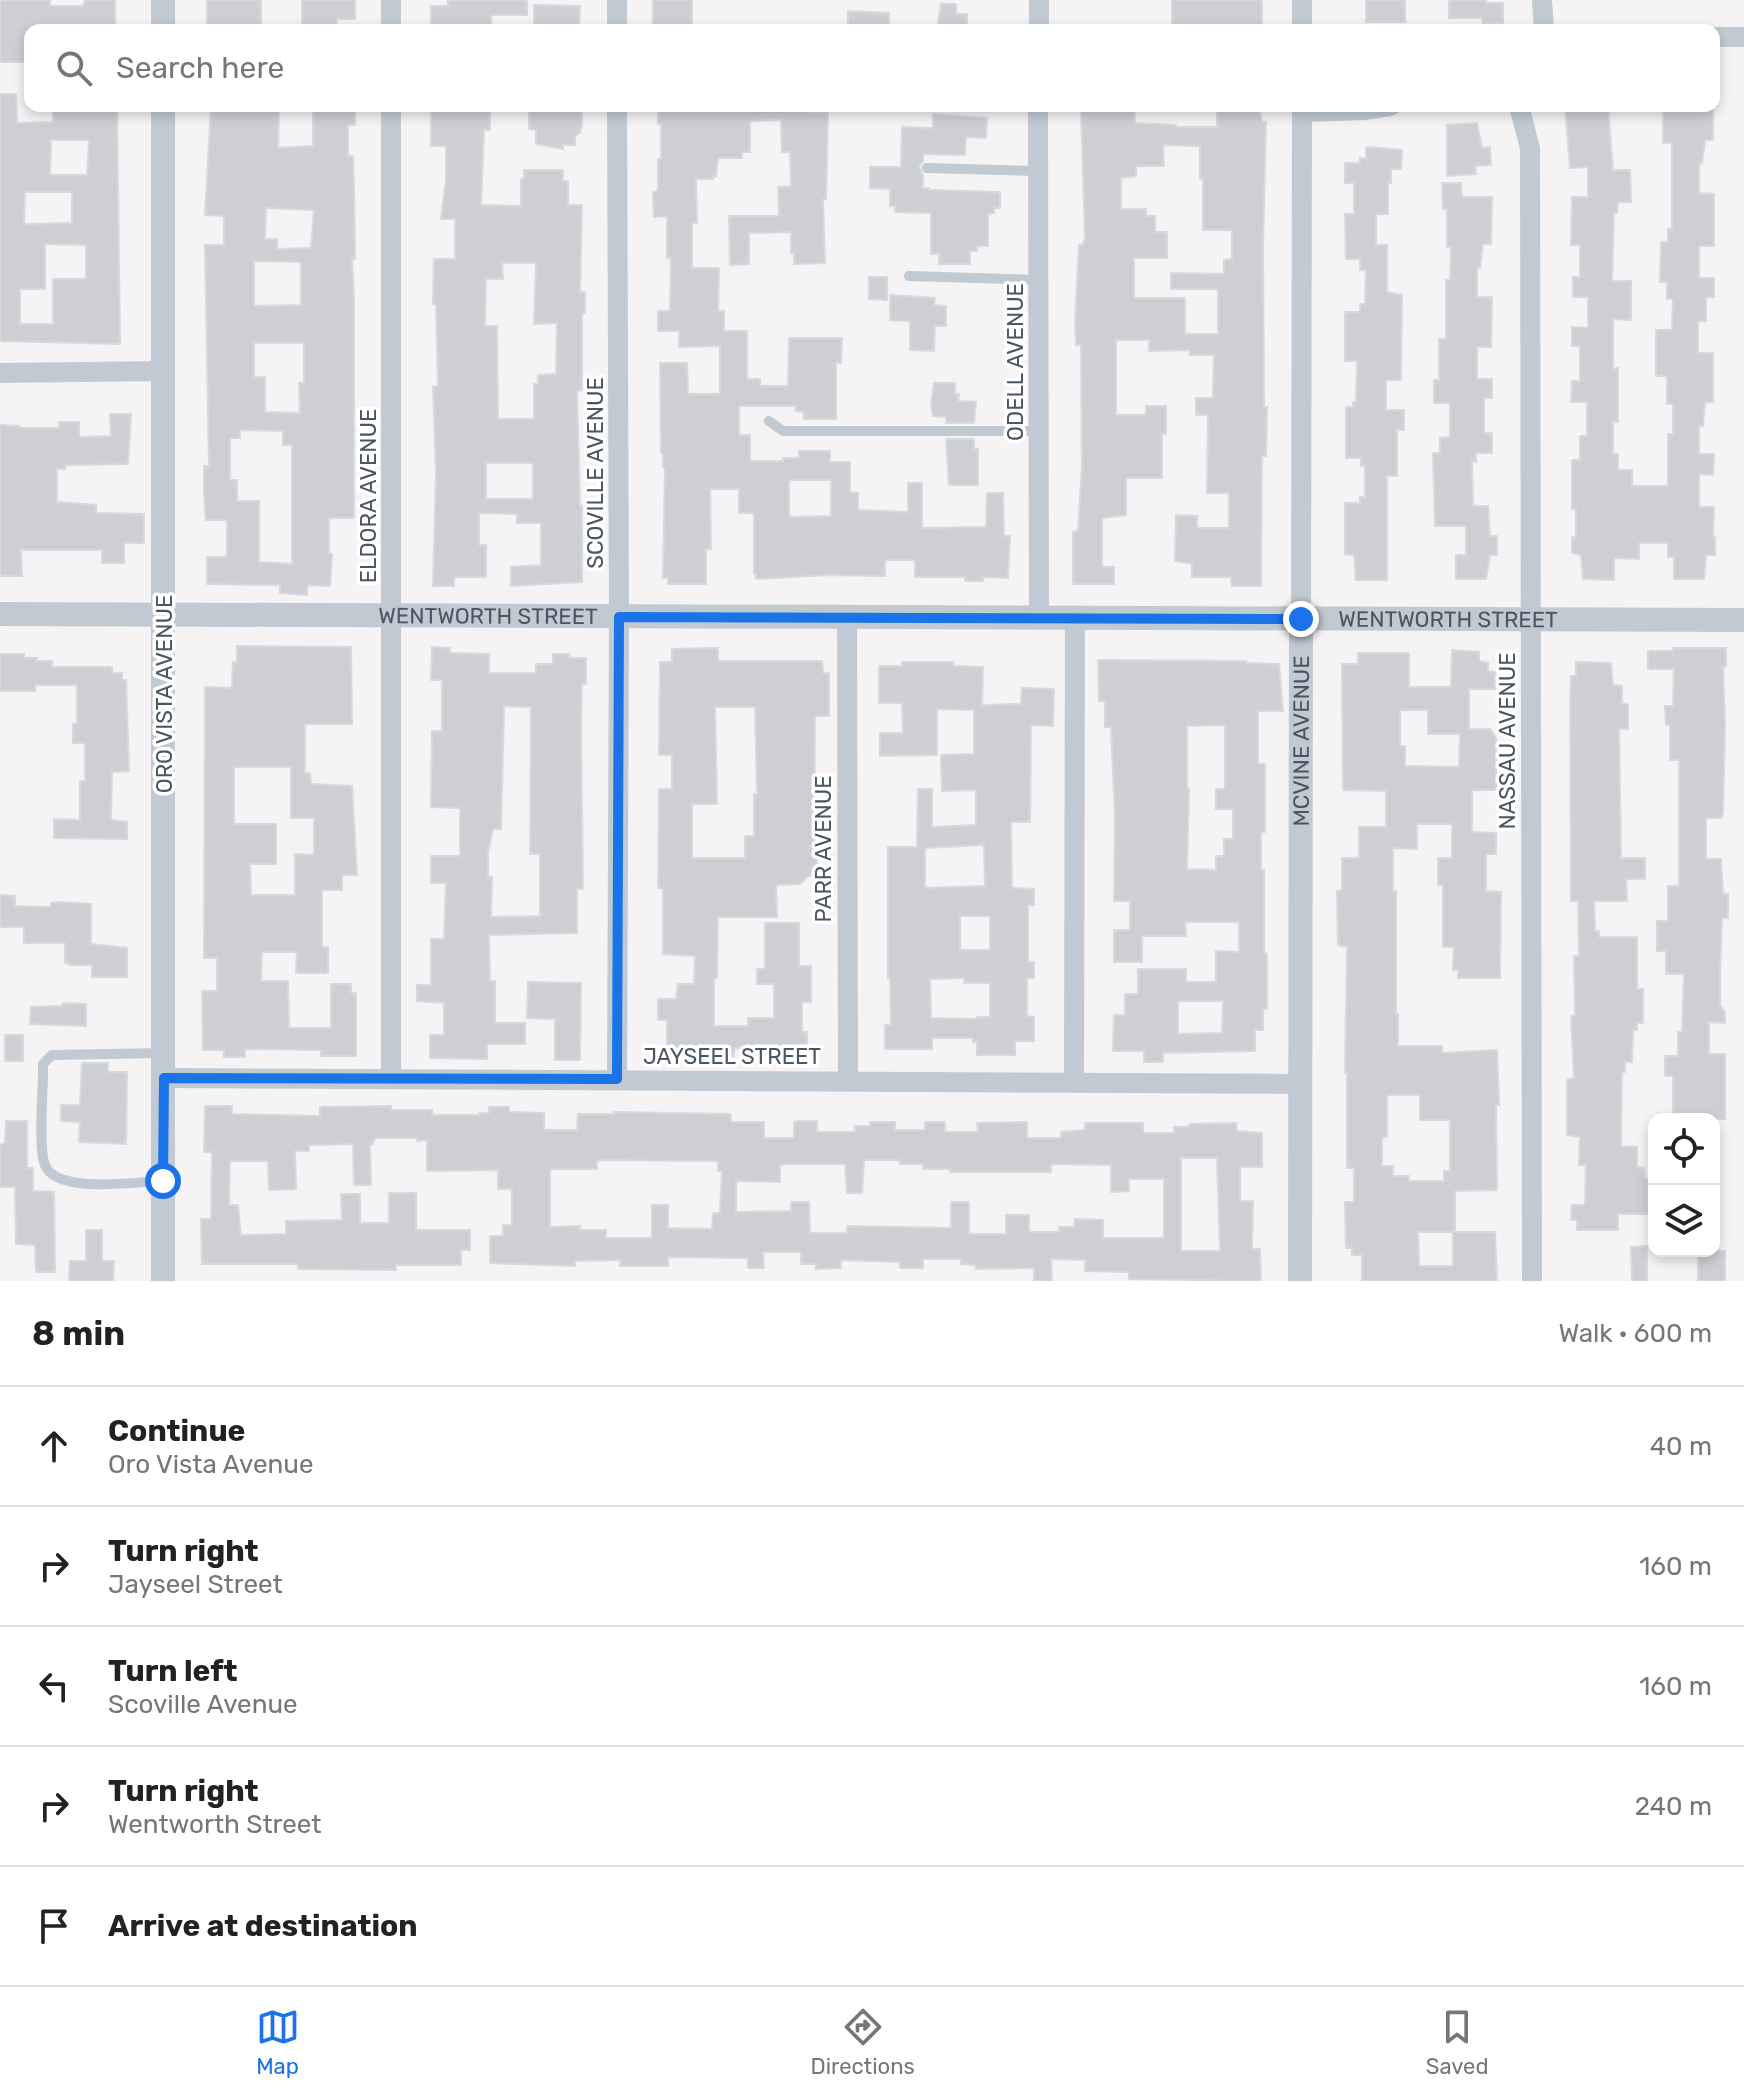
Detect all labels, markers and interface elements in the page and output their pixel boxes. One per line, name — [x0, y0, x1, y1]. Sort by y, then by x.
search box — [24, 24, 1720, 112]
icon: search — [52, 46, 96, 90]
text: Search here — [116, 50, 284, 86]
street label: ODELL AVENUE — [1002, 283, 1029, 441]
street label: SCOVILLE AVENUE — [582, 377, 609, 569]
street label: ELDORA AVENUE — [355, 409, 382, 583]
street label: ORO VISTA AVENUE — [151, 595, 178, 793]
route end — [1283, 601, 1319, 637]
street label: WENTWORTH STREET — [378, 602, 598, 630]
street label: WENTWORTH STREET — [1338, 605, 1558, 633]
street label: NASSAU AVENUE — [1494, 652, 1521, 830]
street label: MCVINE AVENUE — [1287, 655, 1314, 827]
street label: PARR AVENUE — [810, 775, 837, 923]
street label: JAYSEEL STREET — [643, 1043, 821, 1070]
map controls — [1648, 1113, 1720, 1257]
button: locate — [1648, 1113, 1720, 1185]
route start — [145, 1163, 181, 1199]
button: layers — [1648, 1185, 1720, 1257]
text: 8 min — [32, 1313, 125, 1354]
text: Walk · 600 m — [1558, 1318, 1712, 1349]
text: Continue — [108, 1413, 245, 1449]
icon: ahead — [32, 1424, 76, 1468]
text: 40 m — [1650, 1431, 1712, 1462]
text: Oro Vista Avenue — [108, 1449, 314, 1480]
text: Turn right — [108, 1533, 259, 1569]
icon: right — [32, 1544, 76, 1588]
text: 160 m — [1639, 1551, 1712, 1582]
text: Jayseel Street — [108, 1569, 283, 1600]
text: Turn left — [108, 1653, 238, 1689]
icon: left — [32, 1664, 76, 1708]
text: 160 m — [1639, 1671, 1712, 1702]
text: Scoville Avenue — [108, 1689, 298, 1720]
text: Turn right — [108, 1773, 259, 1809]
icon: right — [32, 1784, 76, 1828]
text: 240 m — [1635, 1791, 1712, 1822]
text: Wentworth Street — [108, 1809, 321, 1840]
icon: arrive — [32, 1904, 76, 1948]
text: Arrive at destination — [108, 1908, 418, 1944]
tab: Map — [256, 2005, 300, 2080]
tab: Directions — [811, 2005, 915, 2080]
tab: Saved — [1426, 2005, 1489, 2080]

